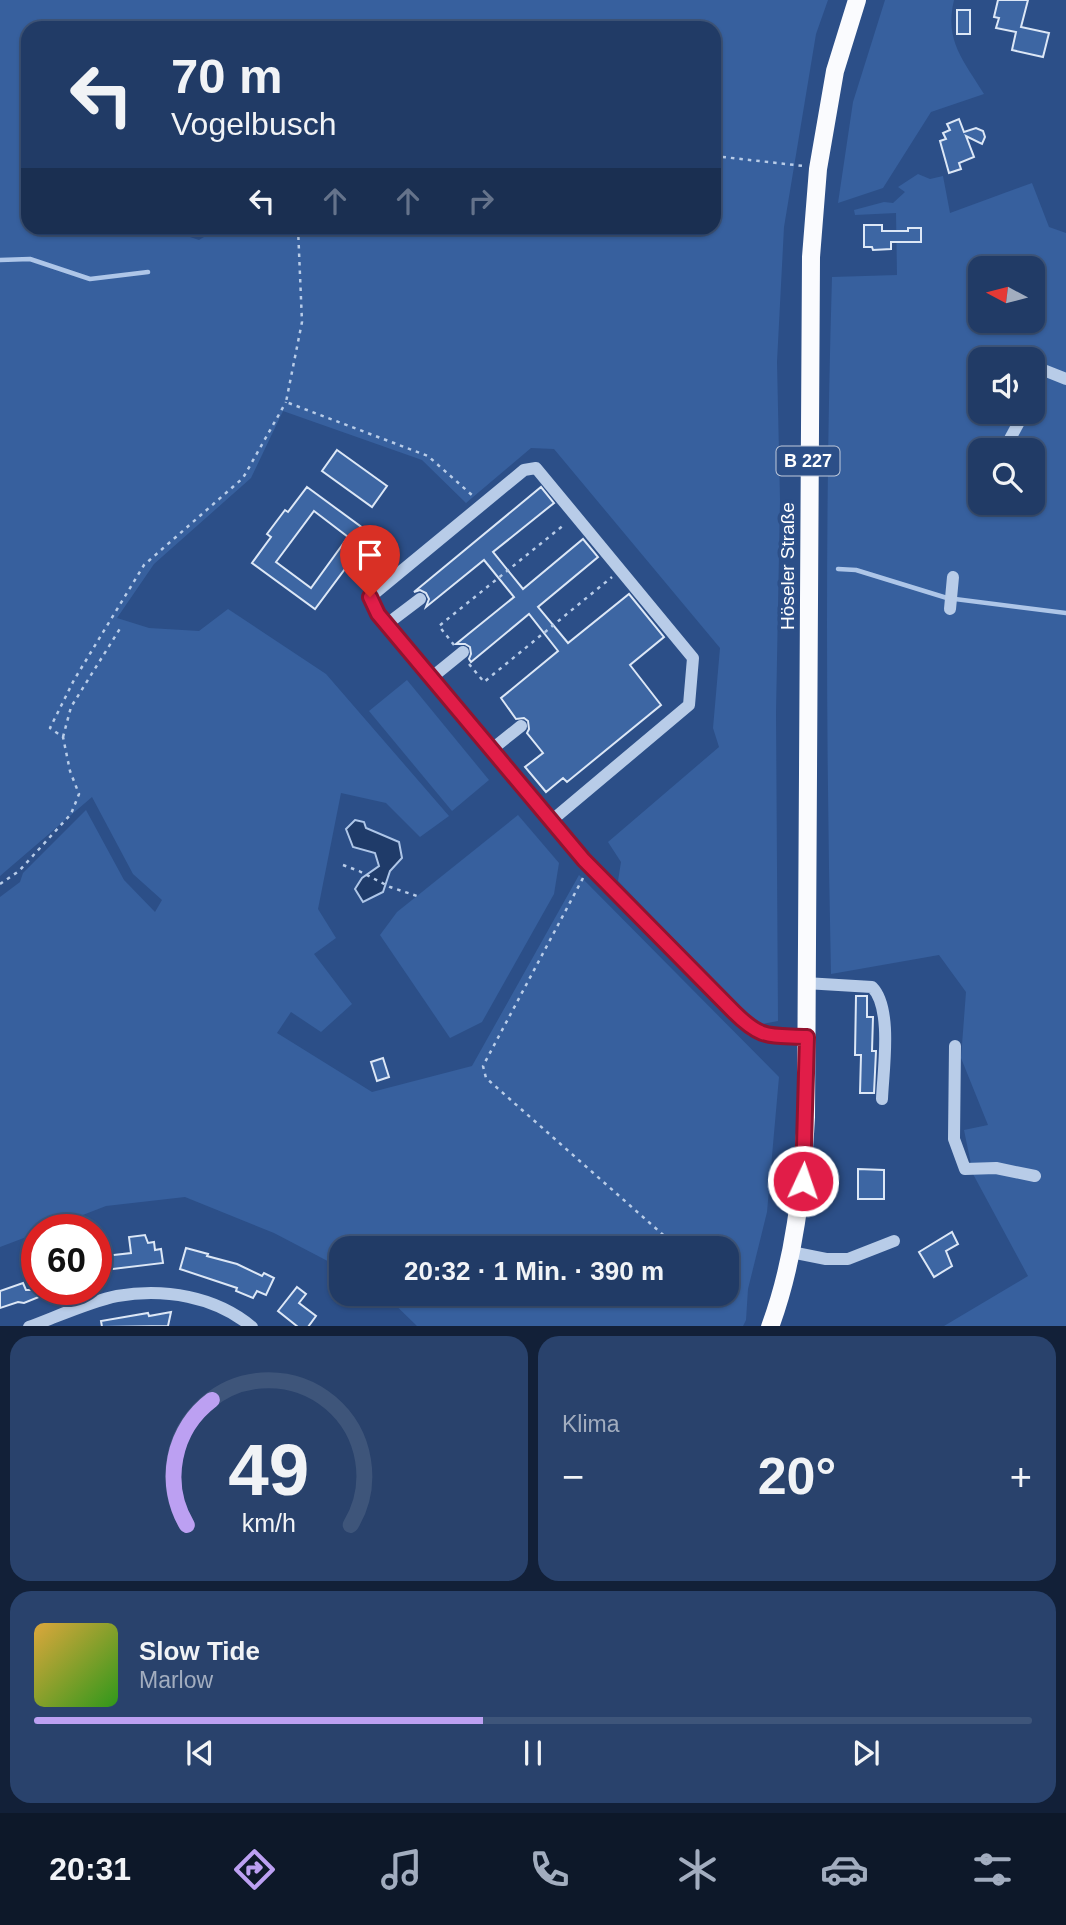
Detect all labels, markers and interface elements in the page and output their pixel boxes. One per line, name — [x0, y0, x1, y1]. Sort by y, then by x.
icon: left — [56, 49, 147, 140]
text: 70 m — [171, 49, 283, 103]
text: Vogelbusch — [171, 106, 336, 142]
icon: left — [243, 182, 281, 220]
icon: ahead — [316, 182, 354, 220]
icon: ahead — [389, 182, 427, 220]
icon: right — [462, 182, 500, 220]
north arrow — [968, 256, 1045, 332]
map controls — [968, 256, 1045, 515]
button: sound — [968, 347, 1045, 424]
button: search — [968, 438, 1045, 515]
road number: B 227 — [776, 447, 840, 476]
street label: Höseler Straße — [777, 502, 798, 630]
pin — [340, 525, 400, 597]
icon: arrive — [351, 536, 389, 574]
position arrow — [766, 1144, 840, 1218]
speed limit sign: 60 — [21, 1214, 112, 1305]
text: 20:32 · 1 Min. · 390 m — [404, 1256, 664, 1286]
text: Klima — [562, 1411, 620, 1437]
text: 49 — [229, 1429, 309, 1510]
text: 20° — [758, 1447, 836, 1505]
text: − — [562, 1456, 584, 1498]
text: + — [1010, 1456, 1032, 1498]
text: km/h — [242, 1508, 296, 1536]
text: Slow Tide — [139, 1636, 260, 1666]
text: Marlow — [139, 1667, 213, 1693]
icon: previous — [181, 1734, 219, 1772]
icon: pause — [514, 1734, 552, 1772]
icon: next — [847, 1734, 885, 1772]
icon: directions — [230, 1845, 279, 1894]
icon: music — [377, 1845, 426, 1894]
icon: phone — [525, 1845, 574, 1894]
icon: climate — [673, 1845, 722, 1894]
icon: car — [820, 1845, 869, 1894]
icon: filters — [968, 1845, 1017, 1894]
text: 20:31 — [49, 1851, 131, 1887]

